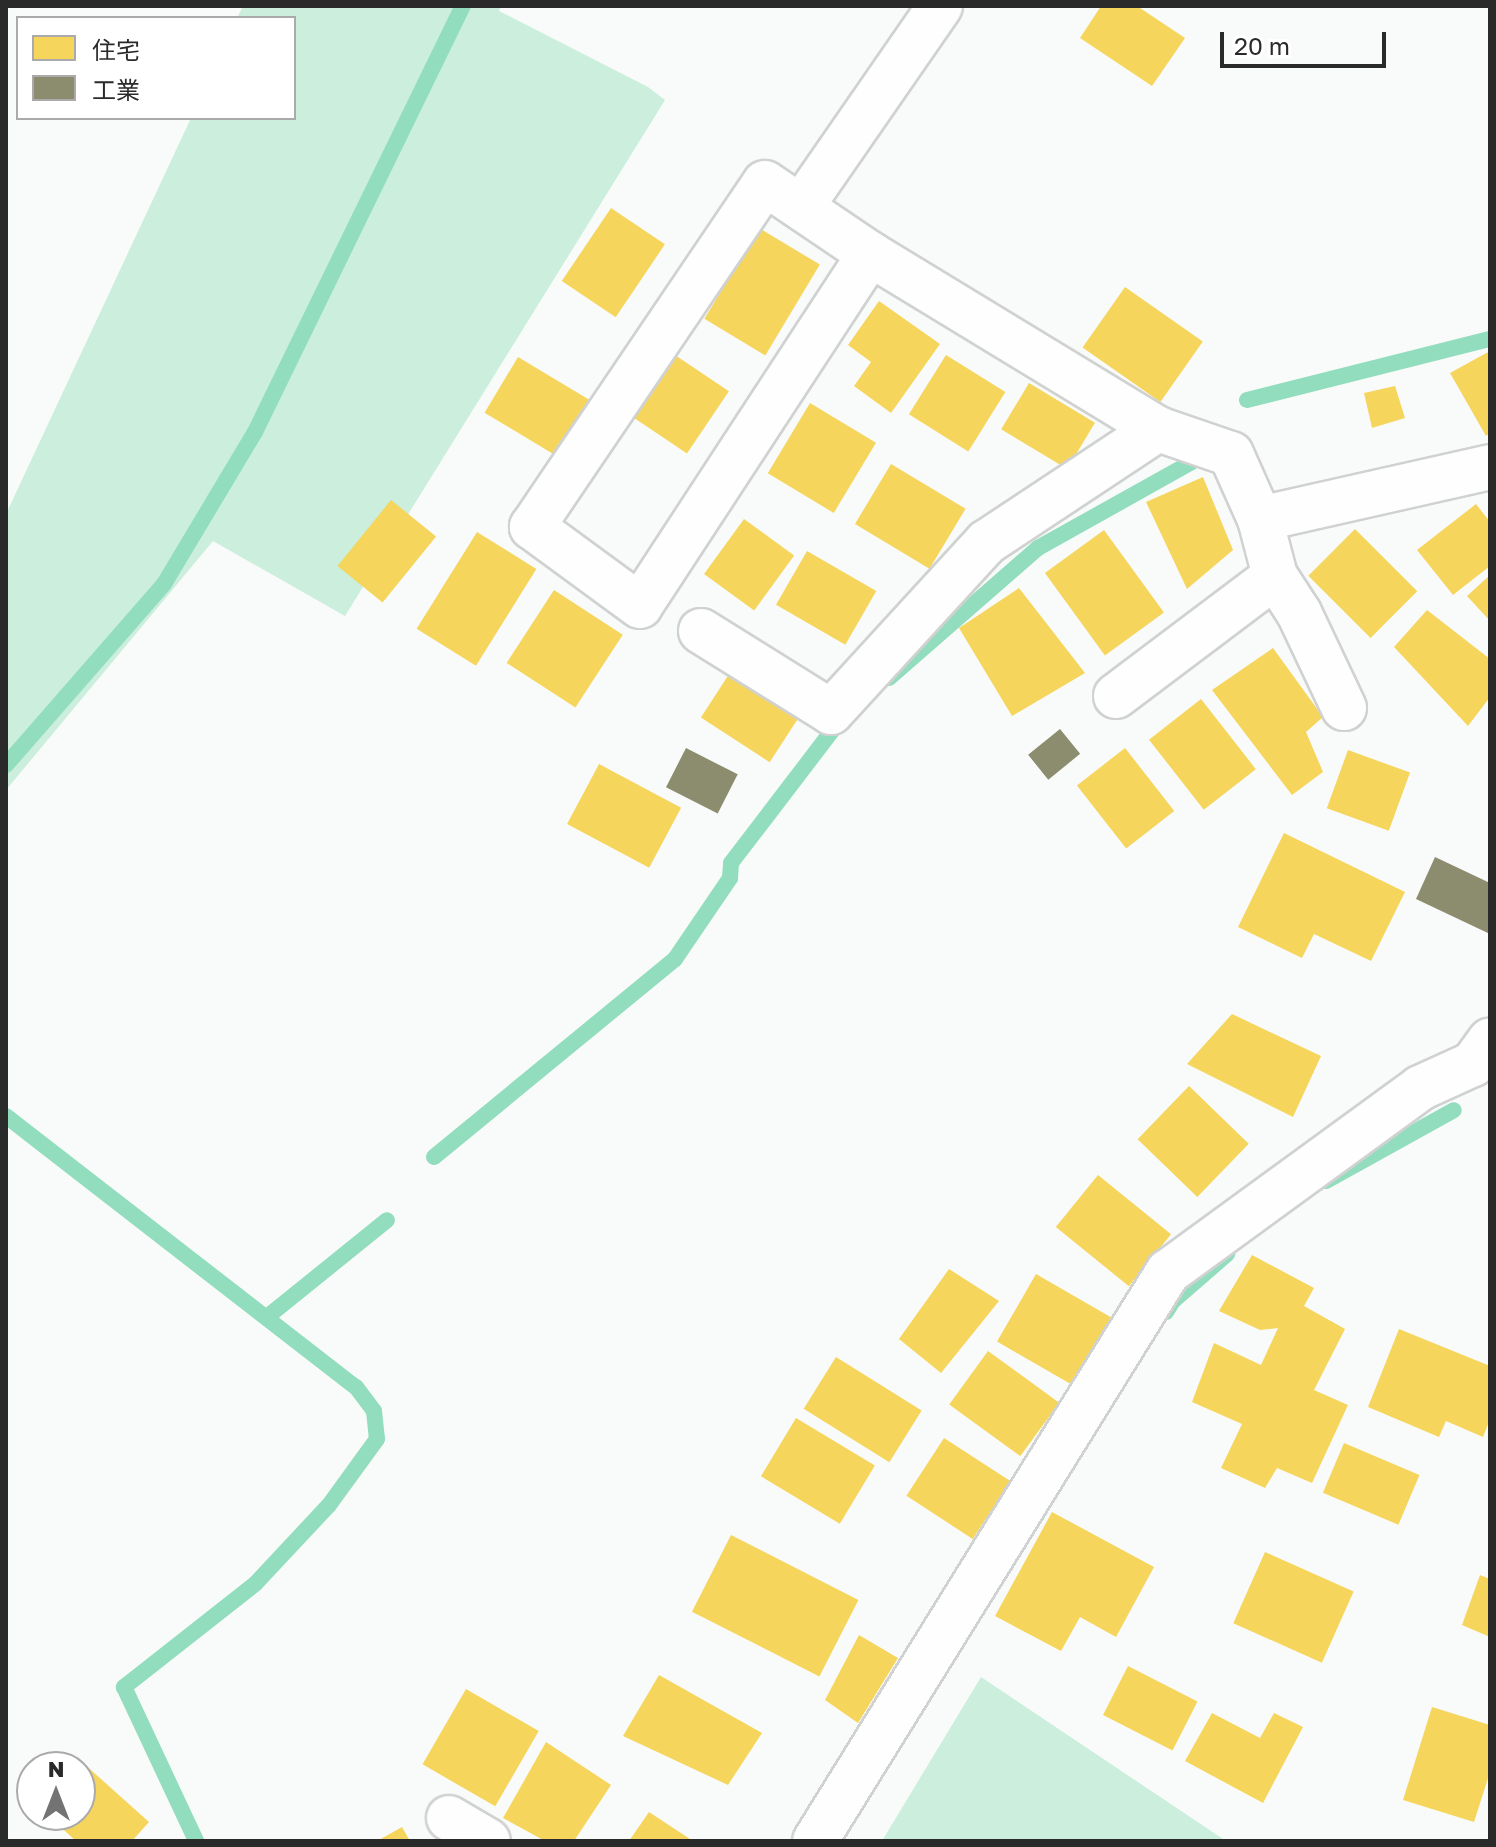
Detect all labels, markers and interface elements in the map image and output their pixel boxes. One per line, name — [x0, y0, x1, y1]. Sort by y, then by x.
legend — [16, 16, 296, 120]
scale bar — [1224, 16, 1390, 66]
text: 20 m — [1234, 31, 1290, 60]
text: 住宅 — [92, 35, 140, 64]
text: 工業 — [92, 75, 140, 104]
north arrow — [16, 1751, 96, 1831]
text: N — [48, 1755, 64, 1782]

